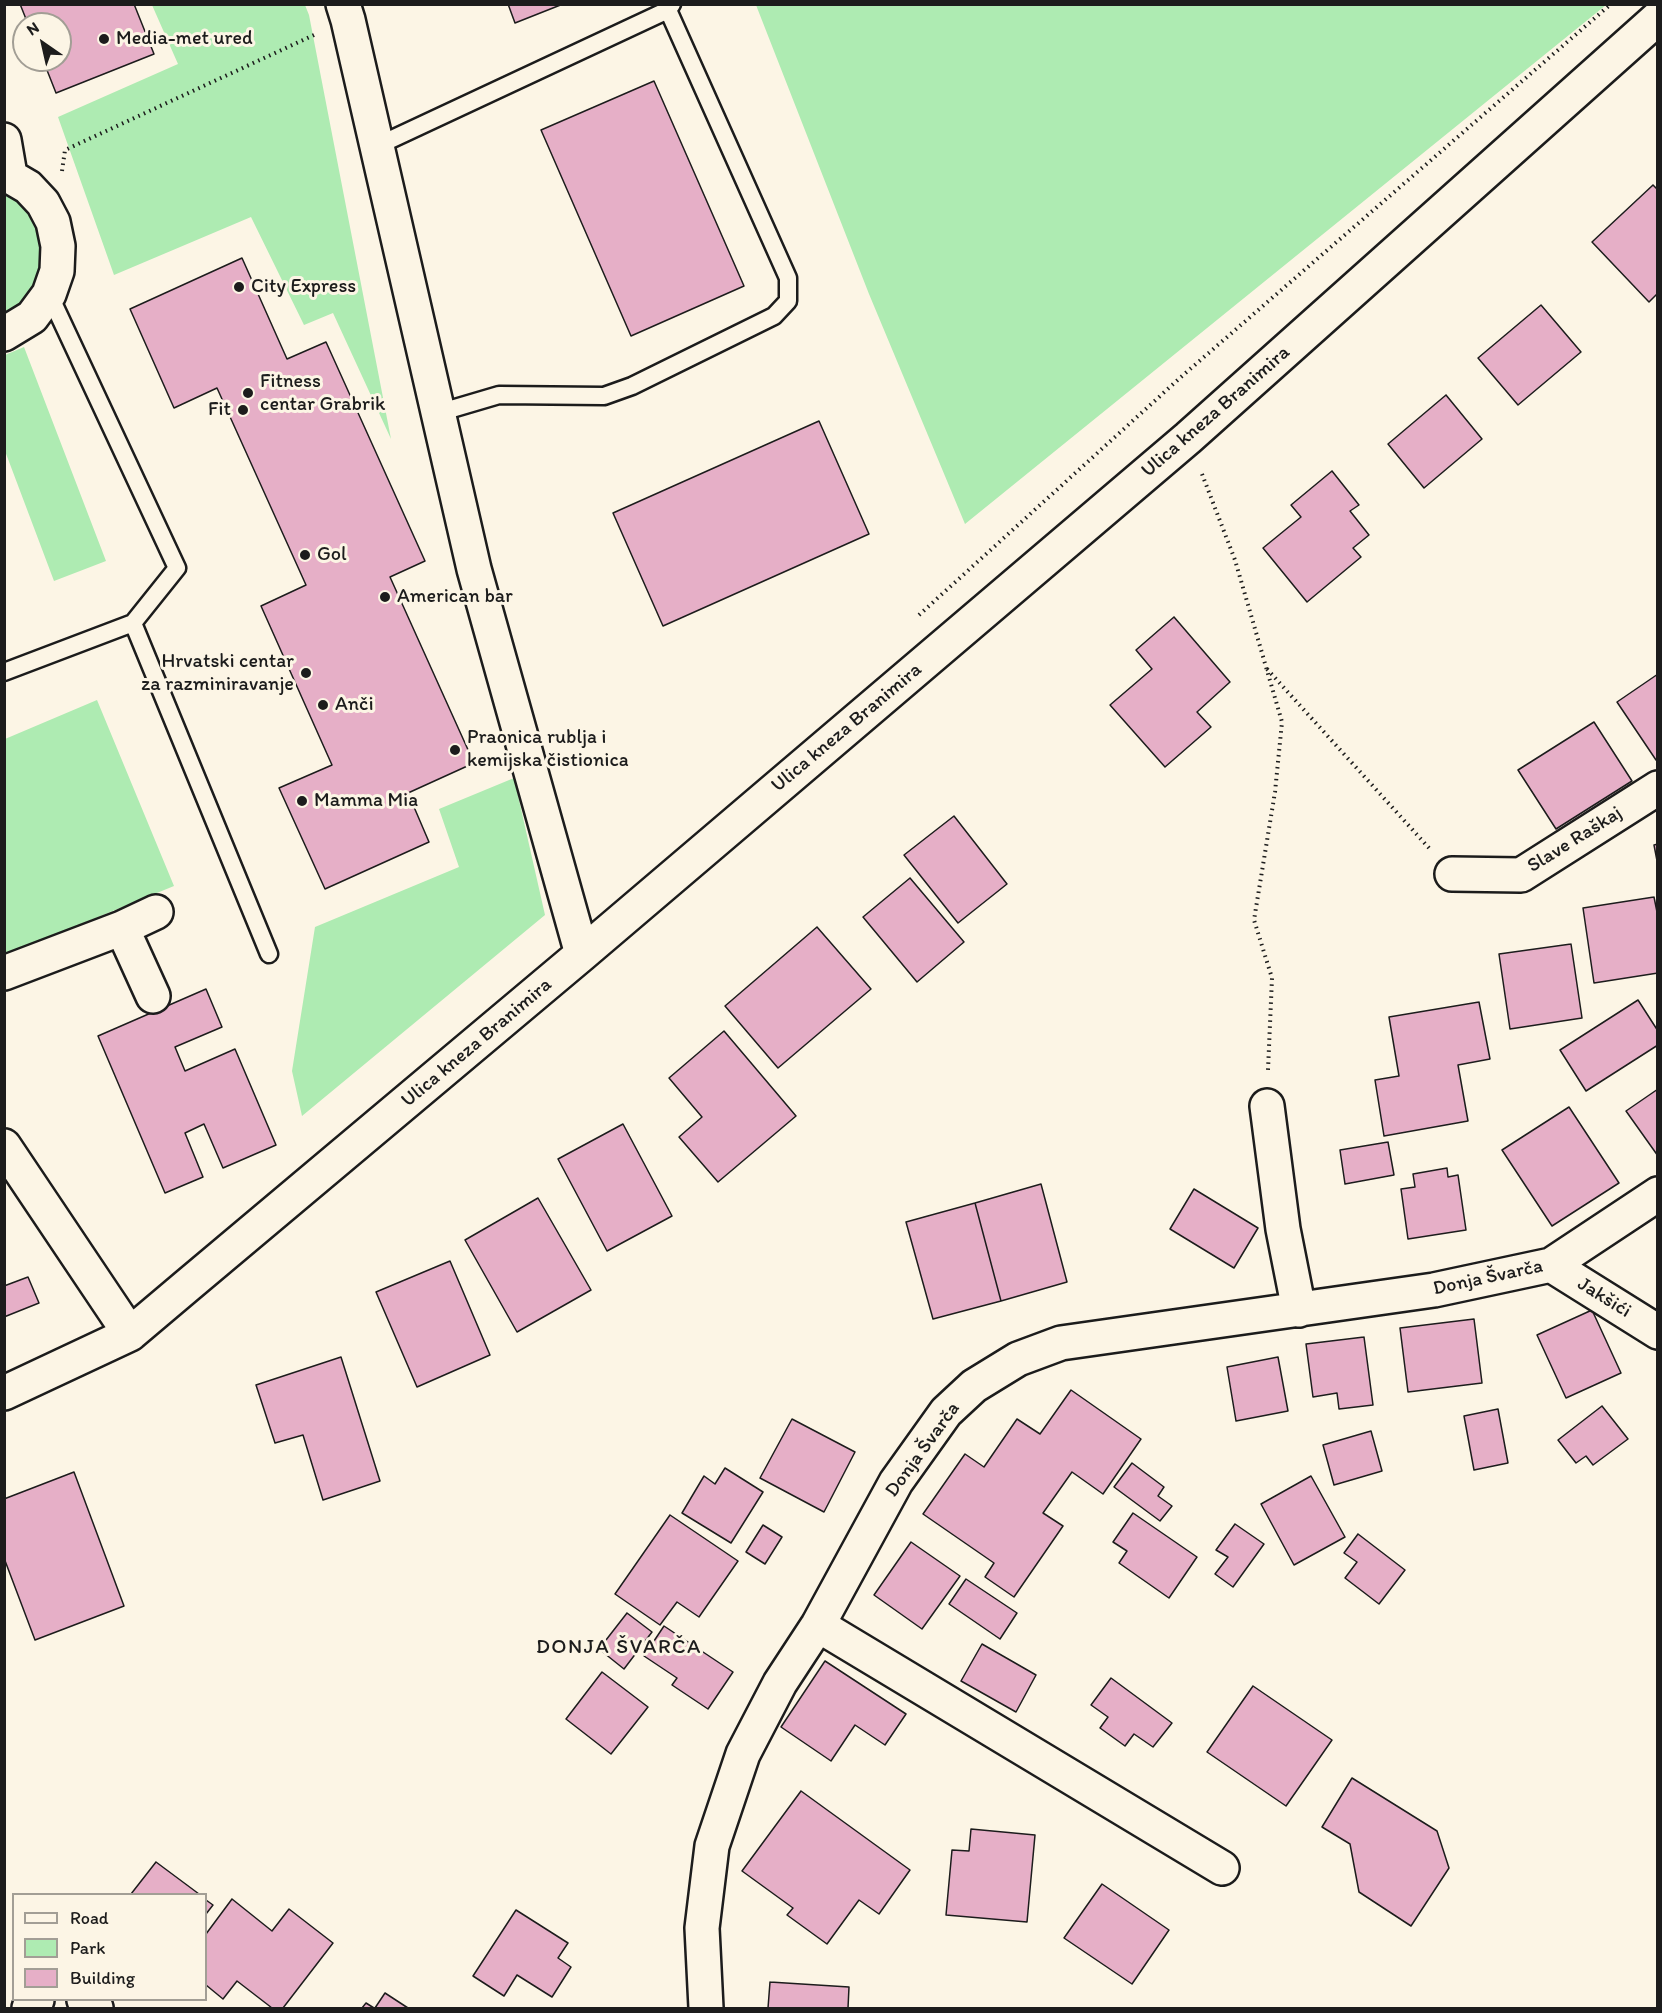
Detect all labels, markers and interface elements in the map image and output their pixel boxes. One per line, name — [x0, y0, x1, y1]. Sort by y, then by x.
north arrow — [12, 12, 72, 72]
text: N — [23, 17, 43, 39]
place label: Media-met ured — [116, 27, 253, 51]
marker: Media-met ured — [97, 32, 111, 46]
place label: City Express — [251, 275, 356, 299]
marker: City Express — [232, 280, 246, 294]
street label: Ulica kneza Branimira — [1137, 341, 1295, 483]
place label: Fitness centar Grabrik — [260, 370, 385, 417]
marker: Fitness centar Grabrik — [241, 386, 255, 400]
place label: Fit — [208, 398, 231, 422]
marker: Fit — [236, 403, 250, 417]
place label: Gol — [317, 543, 347, 567]
marker: Gol — [298, 548, 312, 562]
place label: American bar — [397, 585, 513, 609]
marker: American bar — [378, 590, 392, 604]
place label: Hrvatski centar za razminiravanje — [141, 650, 294, 697]
street label: Ulica kneza Branimira — [767, 658, 927, 798]
marker: Hrvatski centar za razminiravanje — [299, 666, 313, 680]
place label: Anči — [335, 693, 374, 717]
marker: Anči — [316, 698, 330, 712]
place label: Praonica rublja i kemijska čistionica — [467, 726, 629, 773]
marker: Praonica rublja i kemijska čistionica — [448, 743, 462, 757]
place label: Mamma Mia — [314, 789, 418, 813]
marker: Mamma Mia — [295, 794, 309, 808]
street label: Slave Raškaj — [1523, 801, 1627, 879]
street label: Ulica kneza Branimira — [397, 973, 557, 1113]
street label: Donja Švarča — [1431, 1255, 1545, 1301]
street label: Jakšići — [1573, 1272, 1635, 1324]
street label: Donja Švarča — [880, 1398, 966, 1502]
district label: DONJA ŠVARČA — [536, 1635, 702, 1661]
legend — [12, 1893, 207, 2001]
text: Road — [70, 1907, 109, 1929]
text: Park — [70, 1937, 105, 1959]
text: Building — [70, 1967, 135, 1989]

